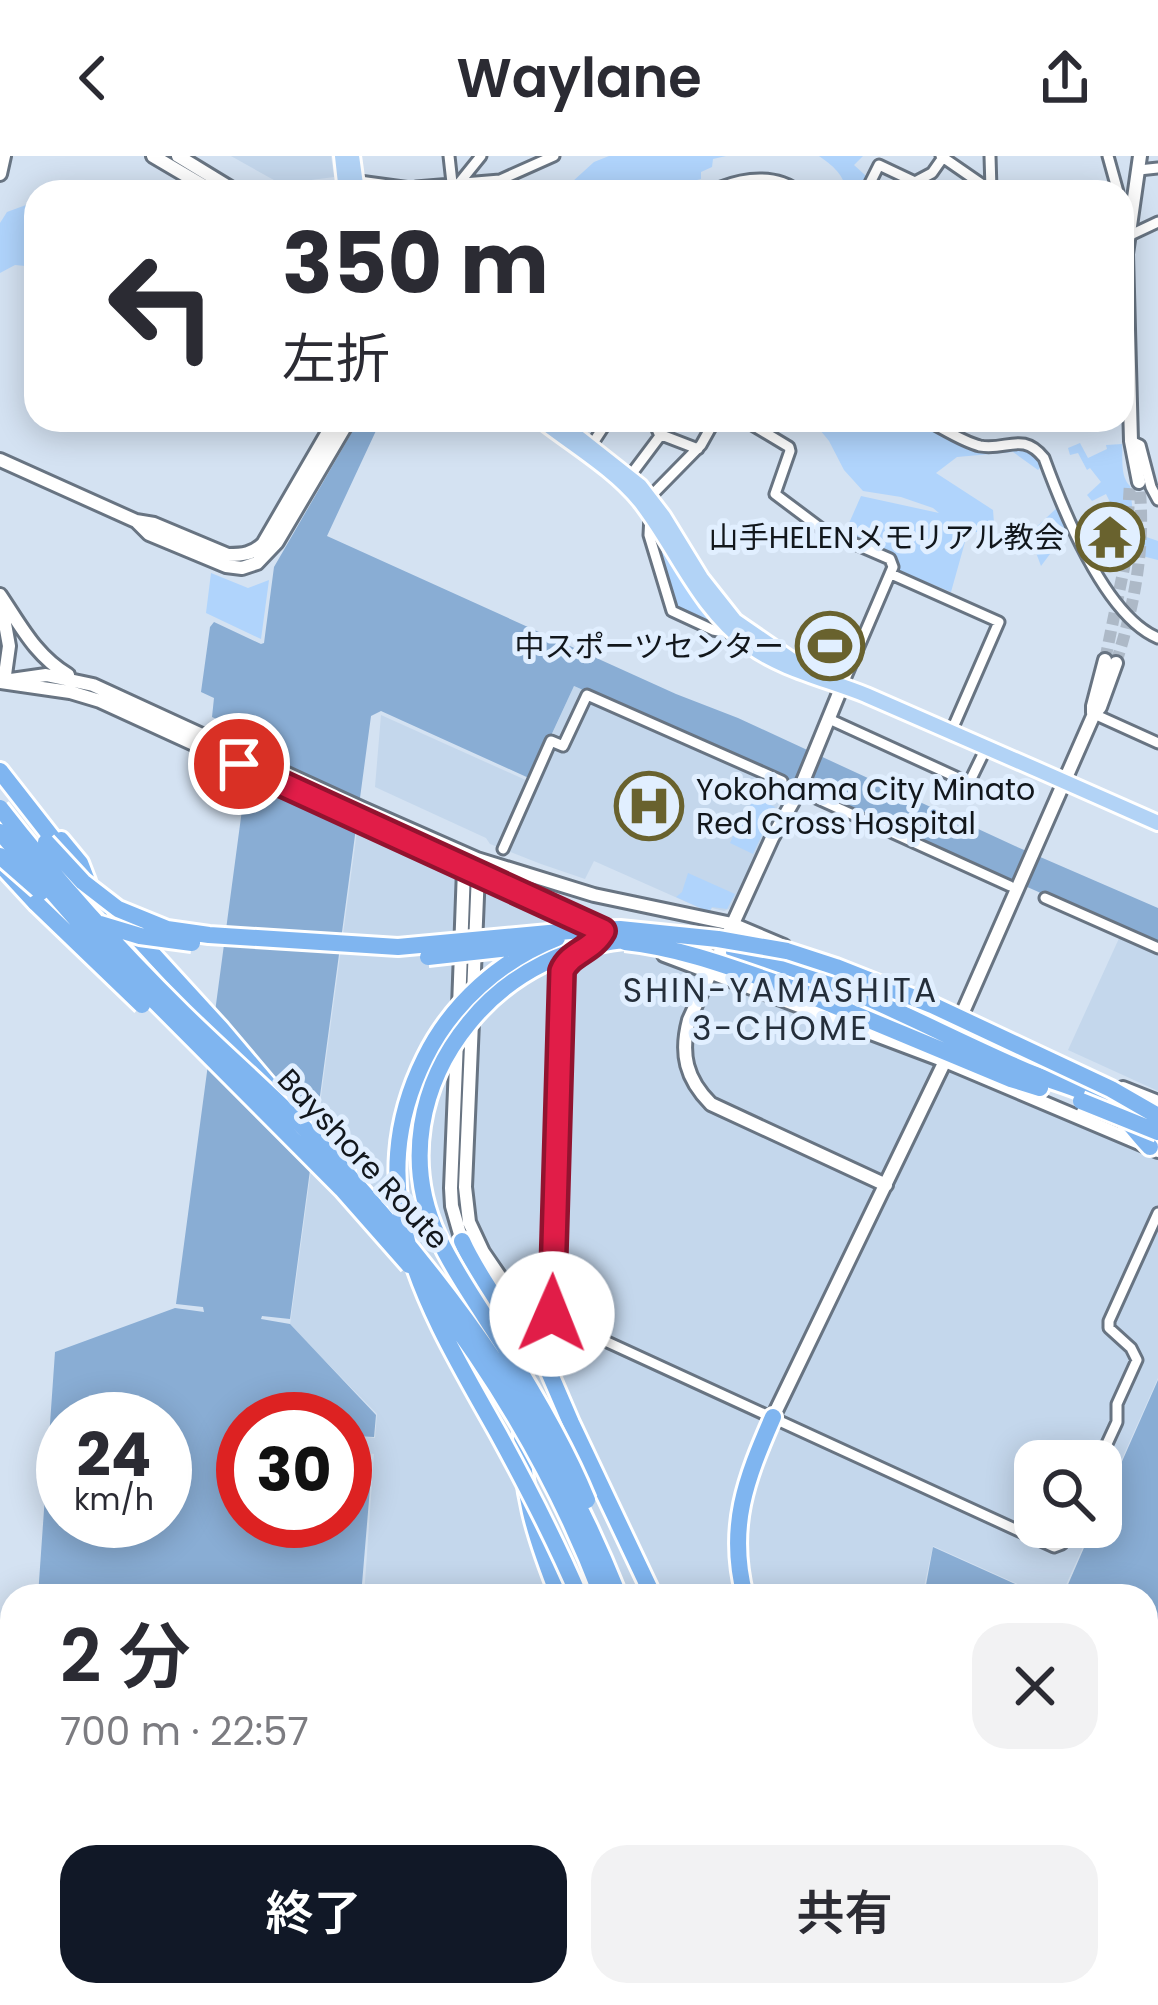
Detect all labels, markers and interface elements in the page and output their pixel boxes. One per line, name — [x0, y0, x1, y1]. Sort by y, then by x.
text: Waylane — [456, 40, 702, 116]
icon: back — [60, 45, 126, 111]
icon: share — [1032, 45, 1098, 111]
text: 350 m — [282, 205, 549, 322]
icon: left — [84, 228, 240, 384]
text: 左折 — [282, 321, 390, 397]
temple icon: 山手HELENメモリアル教会 — [1075, 502, 1145, 572]
place label: 山手HELENメモリアル教会 — [709, 516, 1064, 559]
sports icon: 中スポーツセンター — [795, 611, 865, 681]
place label: 中スポーツセンター — [515, 625, 784, 668]
pin — [188, 713, 290, 815]
icon: arrive — [206, 731, 272, 797]
place label: Yokohama City Minato Red Cross Hospital — [696, 768, 1035, 845]
hospital icon: Yokohama City Minato Red Cross Hospital — [614, 771, 684, 841]
district label: SHIN-YAMASHITA 3-CHOME — [623, 967, 939, 1052]
street label: Bayshore Route — [268, 1059, 458, 1259]
position arrow — [489, 1251, 615, 1377]
speed limit sign: 30 — [216, 1392, 372, 1548]
text: 24 — [77, 1413, 151, 1497]
map controls — [1014, 1440, 1122, 1548]
button: search — [1014, 1440, 1122, 1548]
text: km/h — [74, 1478, 154, 1521]
text: 2 分 — [60, 1606, 190, 1707]
button: close — [972, 1623, 1098, 1749]
text: 700 m · 22:57 — [60, 1704, 309, 1759]
button: 終了 — [60, 1845, 567, 1983]
button: 共有 — [591, 1845, 1098, 1983]

